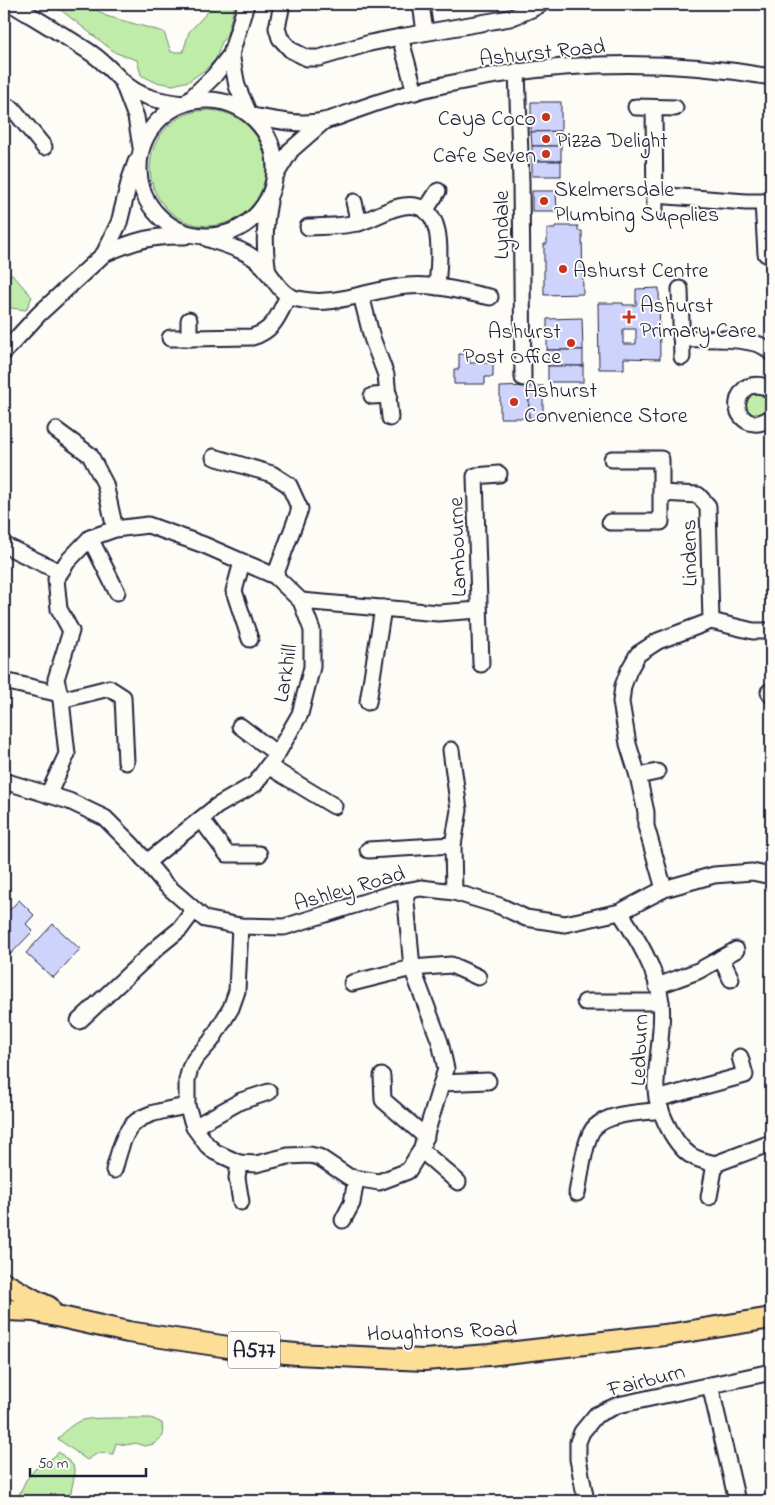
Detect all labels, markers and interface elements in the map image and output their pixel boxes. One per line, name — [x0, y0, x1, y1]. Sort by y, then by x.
street label: Ashurst Road — [478, 31, 607, 77]
place label: Caya Coco — [438, 104, 536, 137]
marker: Caya Coco — [540, 111, 552, 123]
place label: Pizza Delight — [556, 126, 668, 159]
marker: Pizza Delight — [540, 133, 552, 145]
place label: Cafe Seven — [433, 141, 536, 173]
marker: Cafe Seven — [540, 148, 552, 160]
place label: Skelmersdale Plumbing Supplies — [554, 175, 719, 233]
street label: Lyndale — [487, 190, 520, 260]
marker: Skelmersdale Plumbing Supplies — [538, 195, 550, 207]
place label: Ashurst Centre — [573, 256, 709, 288]
marker: Ashurst Centre — [557, 263, 569, 275]
place label: Ashurst Primary Care — [640, 291, 756, 349]
marker: Ashurst Primary Care — [622, 310, 636, 324]
place label: Ashurst Post Office — [463, 317, 562, 374]
marker: Ashurst Post Office — [565, 337, 577, 349]
place label: Ashurst Convenience Store — [524, 376, 688, 433]
marker: Ashurst Convenience Store — [508, 396, 520, 408]
street label: Lambourne — [441, 496, 477, 598]
street label: Lindens — [674, 519, 708, 587]
street label: Larkhill — [267, 642, 307, 705]
street label: Ashley Road — [290, 859, 409, 922]
street label: Ledburn — [624, 1013, 658, 1087]
street label: Houghtons Road — [366, 1314, 518, 1353]
road number: A577 — [228, 1332, 280, 1368]
street label: Fairburn — [604, 1357, 689, 1407]
scale bar — [30, 1445, 146, 1477]
text: 50 m — [38, 1453, 69, 1475]

